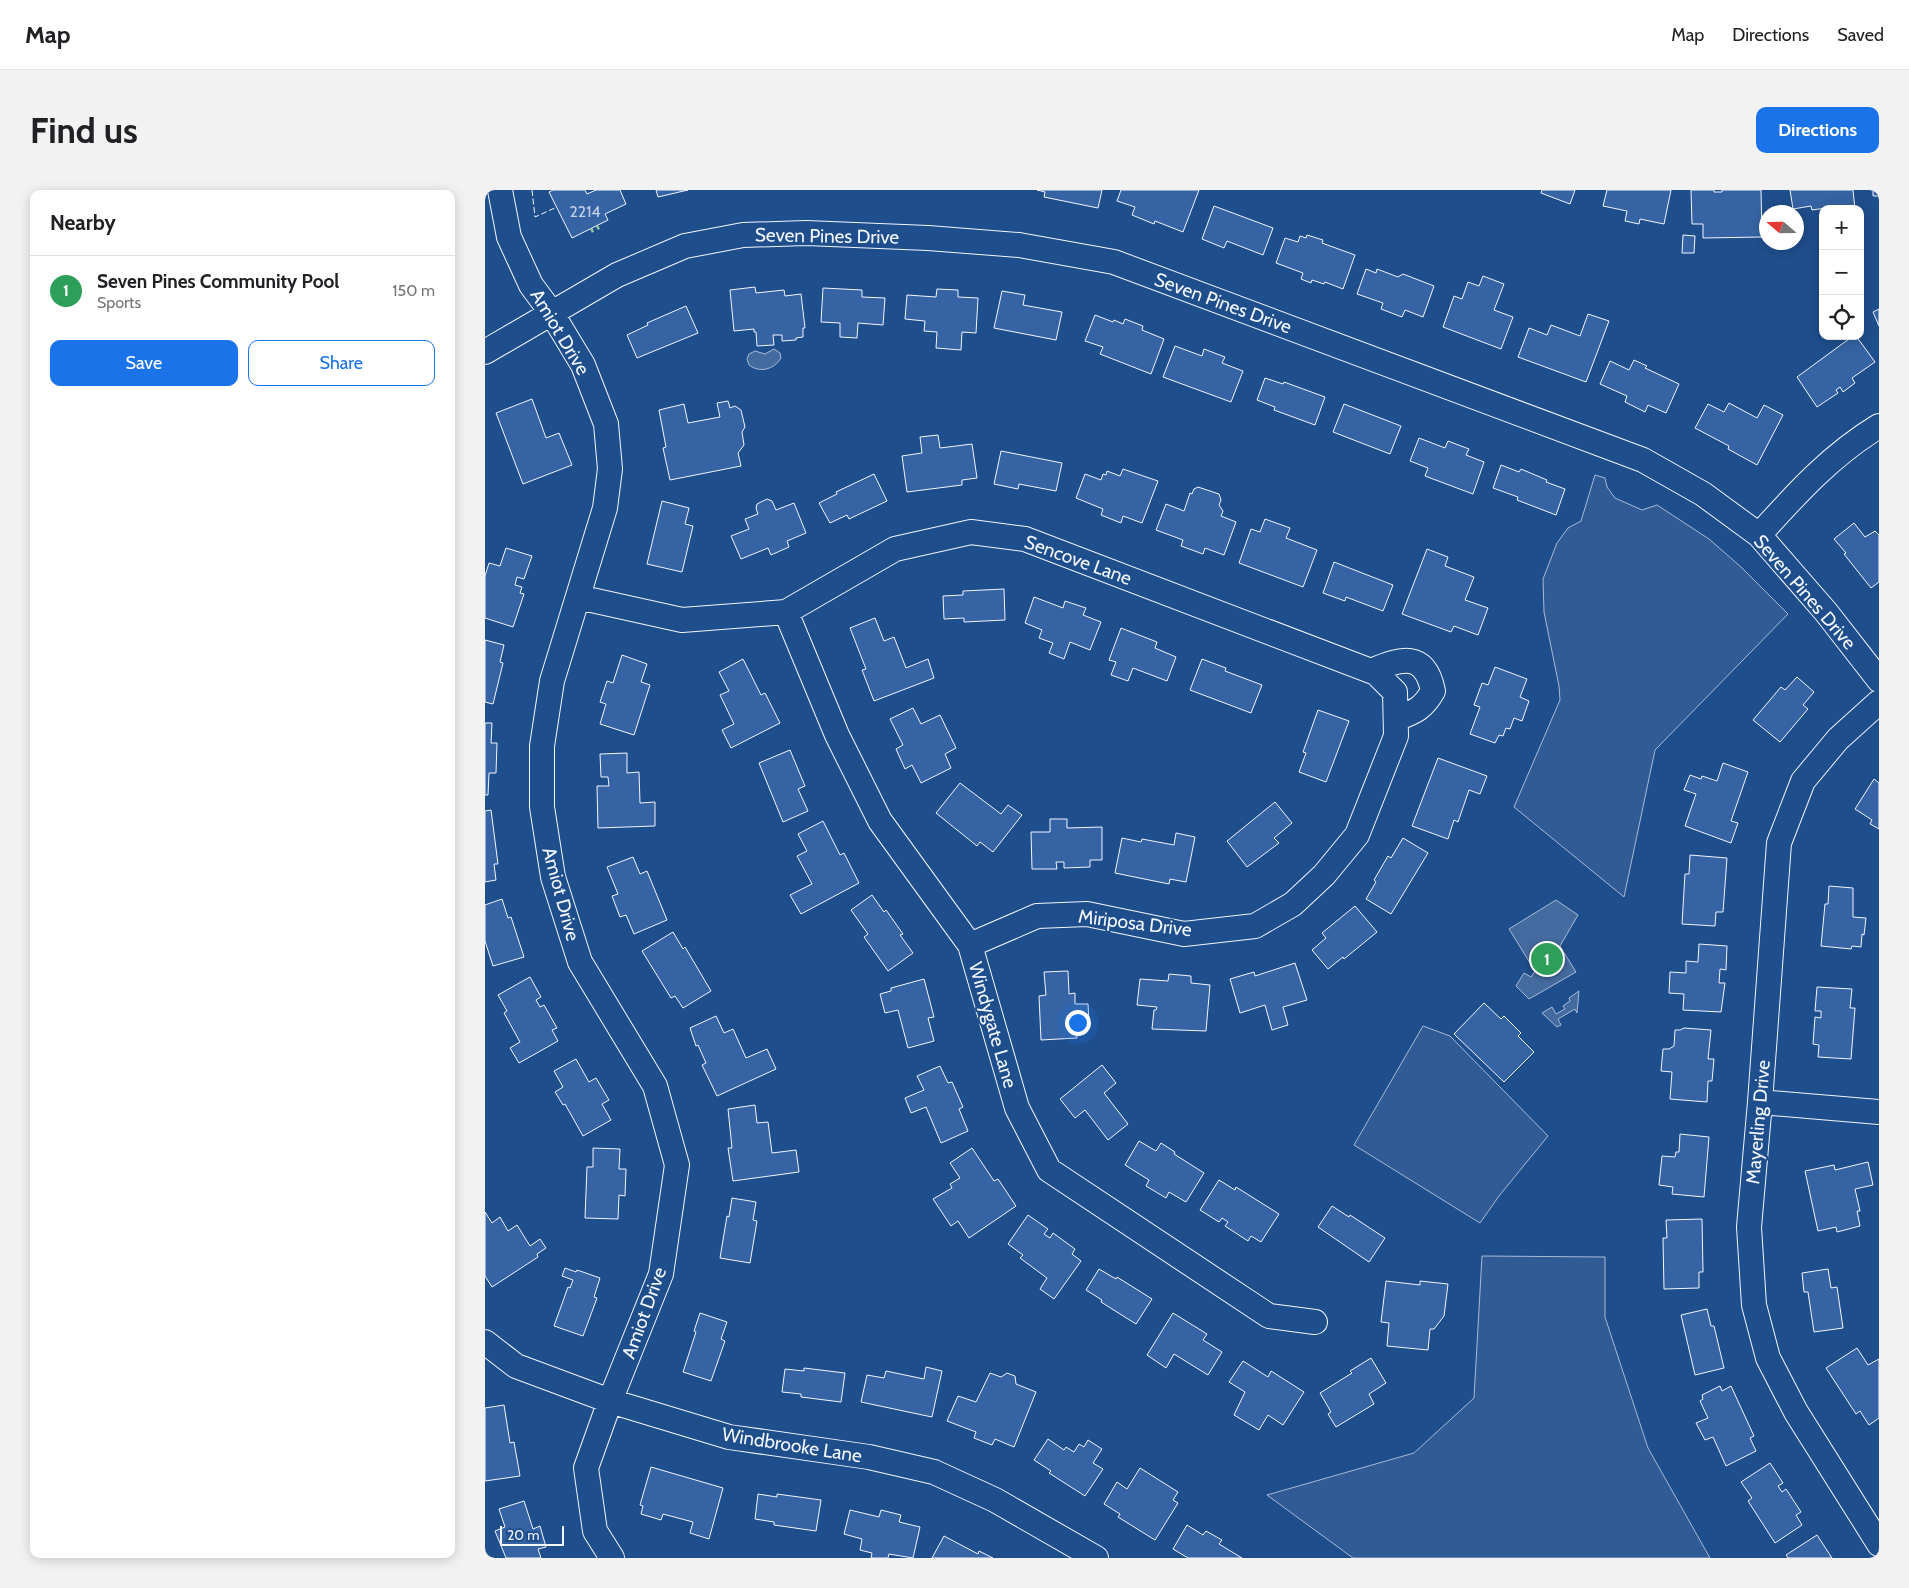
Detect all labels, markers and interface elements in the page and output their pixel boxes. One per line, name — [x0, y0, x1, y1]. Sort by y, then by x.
text: Map — [25, 20, 71, 49]
text: Map — [1671, 24, 1704, 46]
text: Directions — [1732, 24, 1809, 46]
text: Saved — [1837, 24, 1884, 46]
button: Directions — [1756, 107, 1879, 153]
text: Find us — [30, 109, 138, 152]
house number: 2214 — [569, 202, 601, 221]
north arrow — [1759, 205, 1804, 250]
map controls — [1819, 205, 1864, 340]
button: + — [1819, 205, 1864, 250]
text: Nearby — [50, 210, 116, 235]
street label: Seven Pines Drive — [755, 223, 900, 249]
button: − — [1819, 250, 1864, 295]
street label: Seven Pines Drive — [1151, 267, 1295, 339]
text: Seven Pines Community Pool — [97, 270, 339, 293]
text: 1 — [63, 281, 69, 300]
text: 150 m — [392, 281, 435, 300]
street label: Amiot Drive — [525, 285, 595, 379]
text: Sports — [97, 293, 141, 312]
button: locate — [1819, 295, 1864, 340]
button: Save — [50, 340, 238, 386]
button: Share — [248, 340, 435, 386]
street label: Sencove Lane — [1021, 530, 1135, 590]
street label: Seven Pines Drive — [1749, 530, 1861, 654]
street label: Amiot Drive — [537, 845, 585, 944]
street label: Miriposa Drive — [1077, 905, 1193, 941]
pin: 1 — [1531, 940, 1563, 978]
street label: Windygate Lane — [964, 959, 1022, 1091]
your location — [1065, 1010, 1091, 1036]
street label: Mayerling Drive — [1741, 1059, 1775, 1185]
street label: Amiot Drive — [617, 1264, 671, 1362]
street label: Windbrooke Lane — [720, 1423, 864, 1467]
scale bar — [500, 1523, 564, 1546]
text: 20 m — [507, 1526, 540, 1544]

